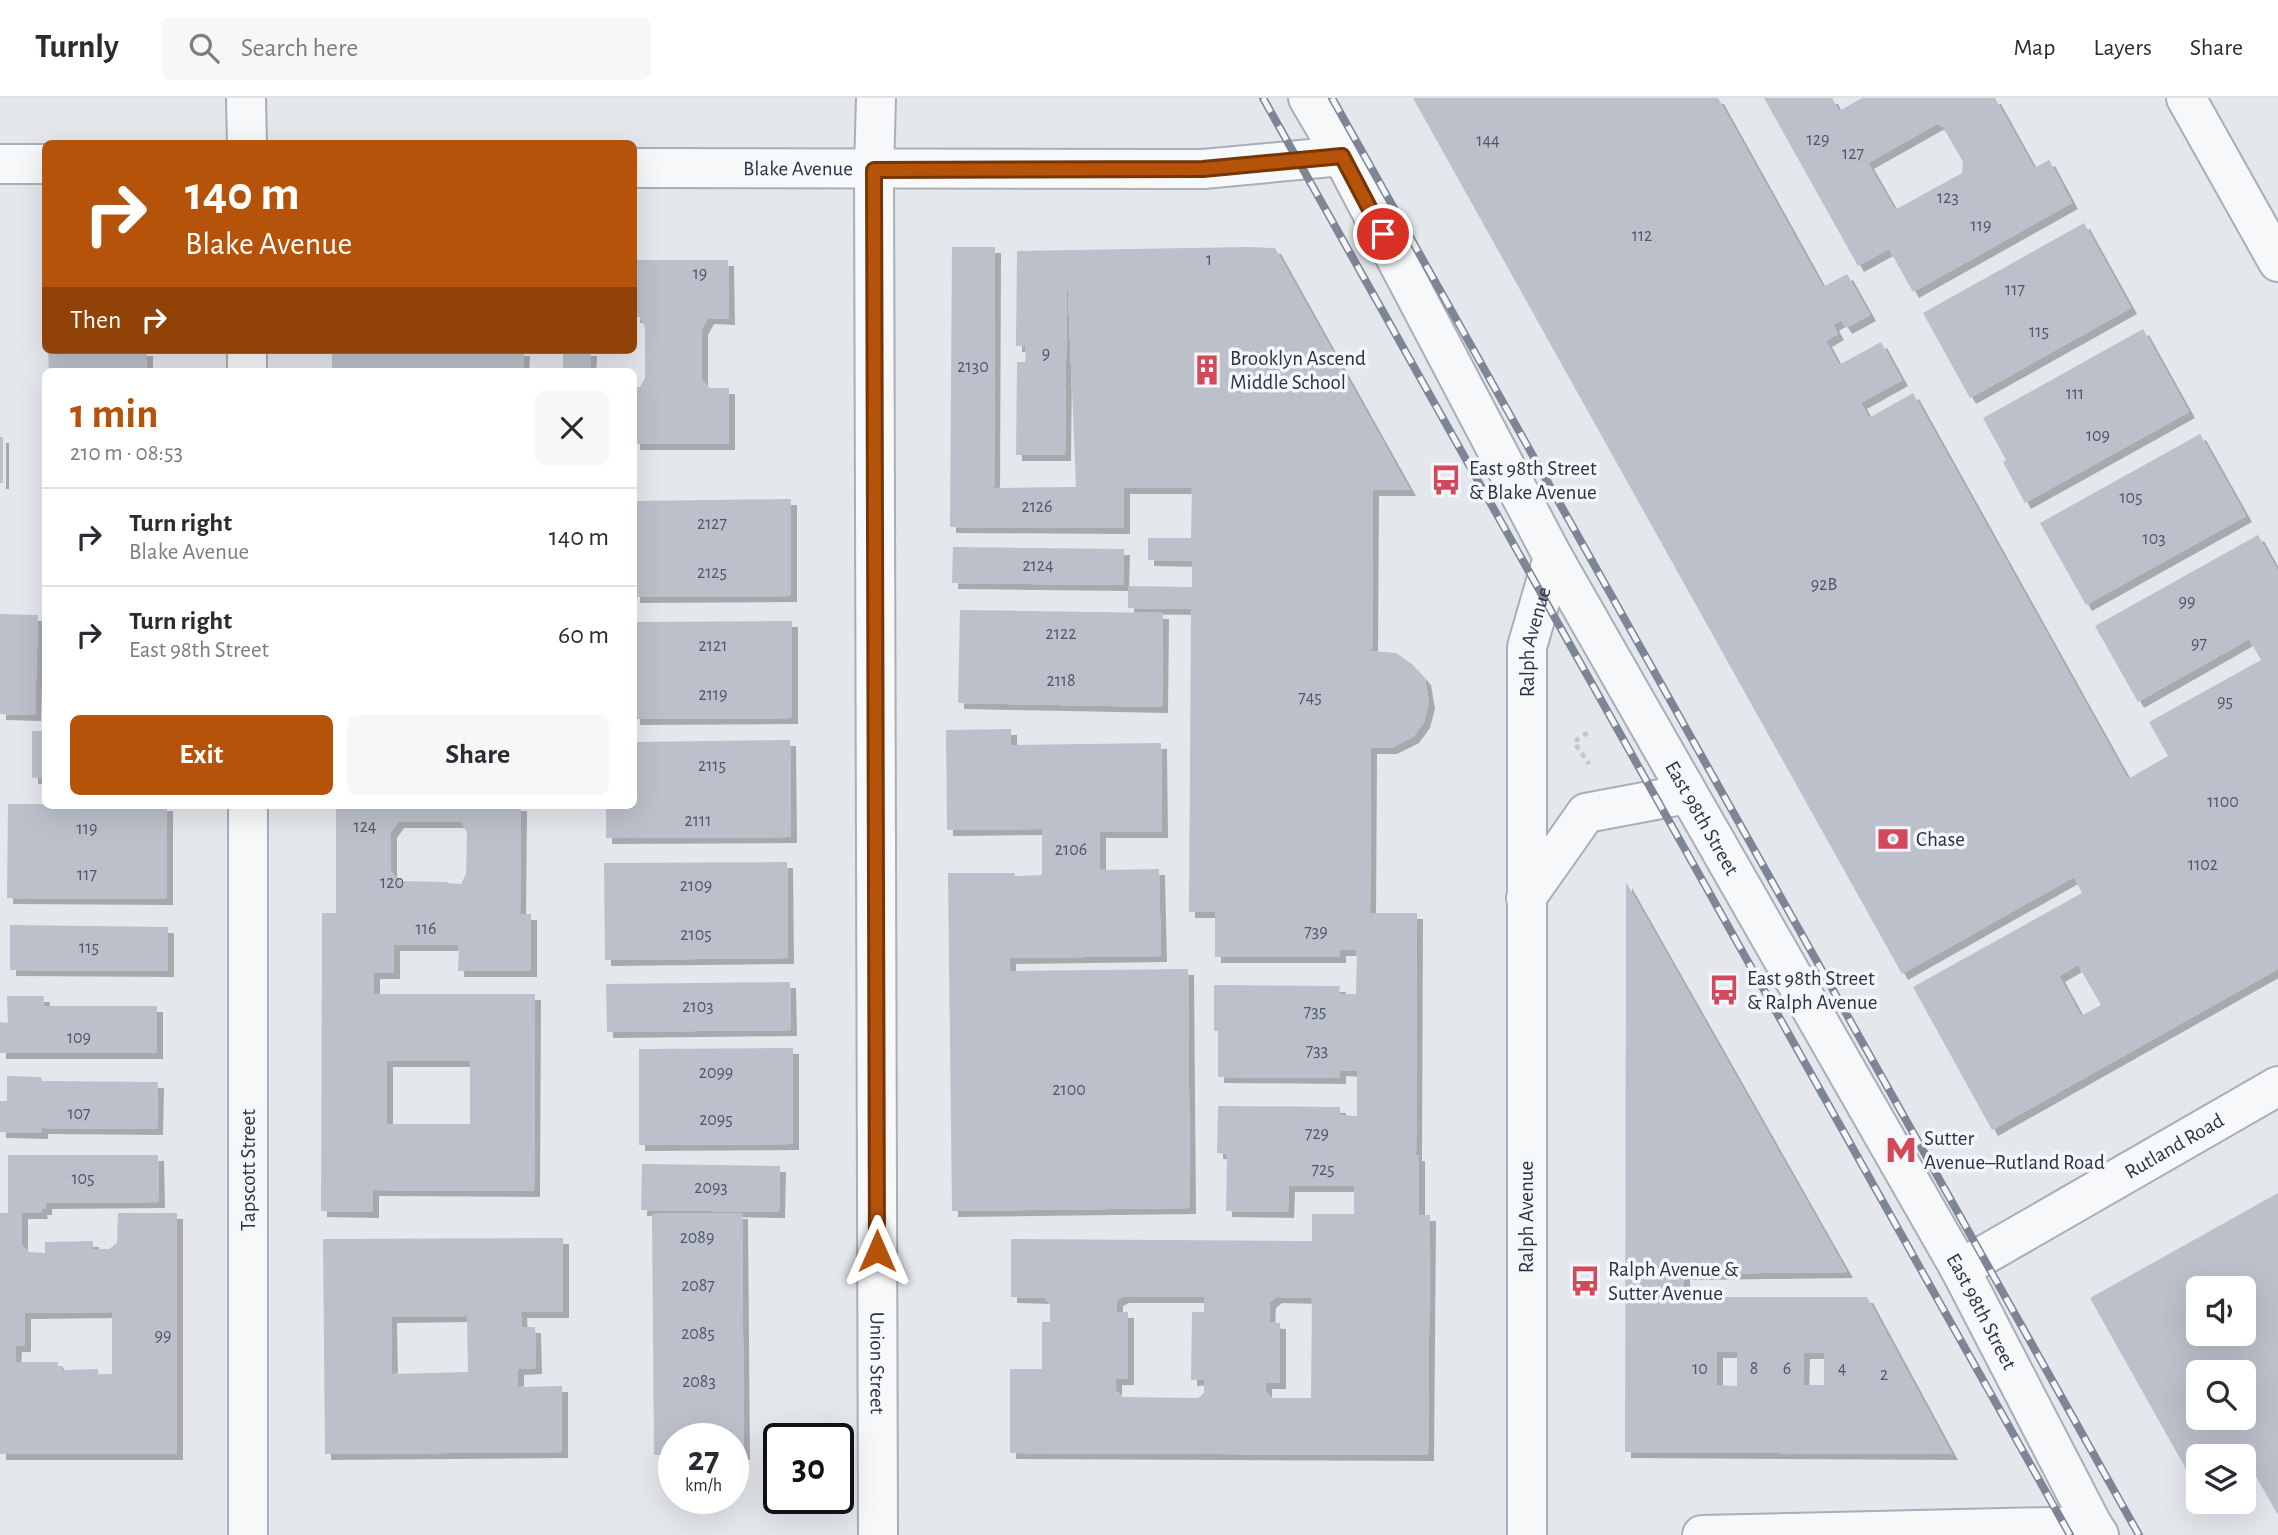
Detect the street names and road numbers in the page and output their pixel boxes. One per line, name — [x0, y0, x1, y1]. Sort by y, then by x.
street label: Blake Avenue — [743, 158, 853, 179]
street label: Ralph Avenue — [1517, 584, 1554, 697]
street label: East 98th Street — [1661, 757, 1743, 879]
street label: Tapscott Street — [238, 1109, 259, 1231]
street label: Rutland Road — [2121, 1109, 2227, 1182]
street label: Ralph Avenue — [1516, 1161, 1537, 1273]
street label: East 98th Street — [1943, 1250, 2021, 1373]
street label: Union Street — [867, 1312, 888, 1415]

